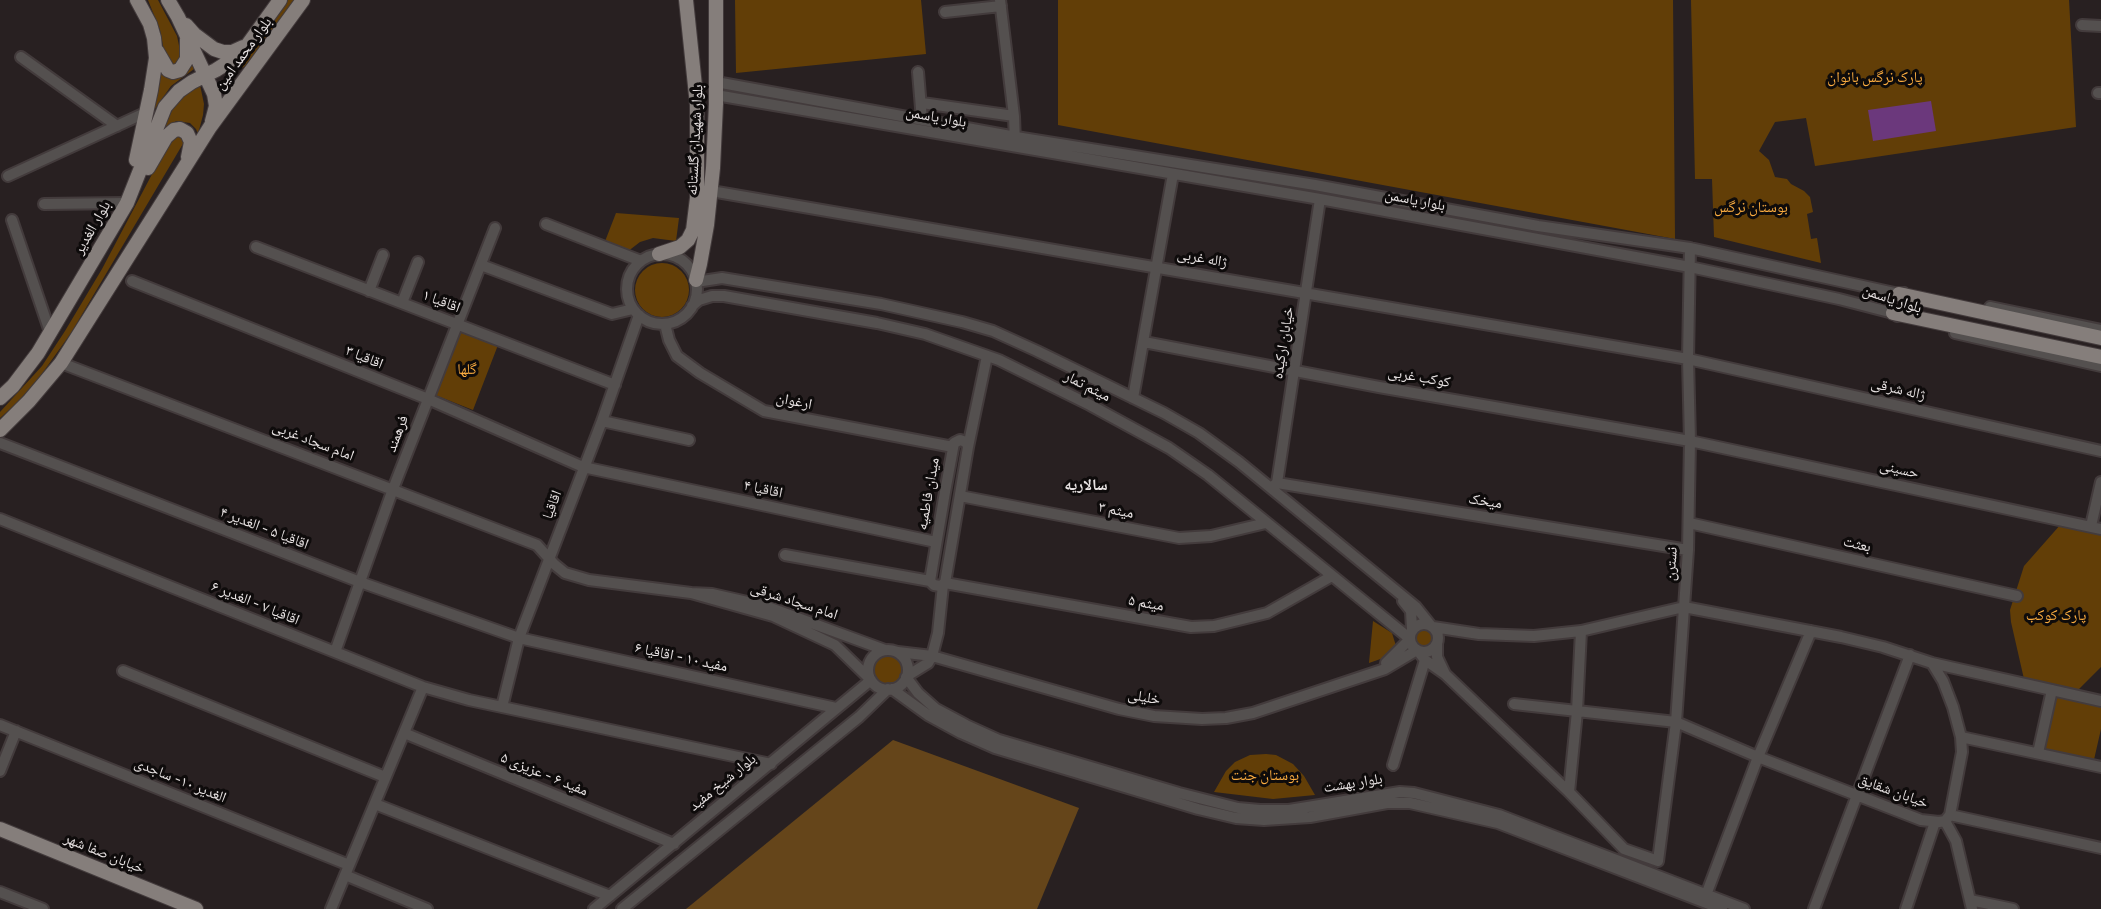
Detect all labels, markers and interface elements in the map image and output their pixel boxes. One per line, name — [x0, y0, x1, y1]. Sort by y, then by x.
street label: بلوار محمد امین — [212, 14, 276, 94]
park label: پارک نرگس بانوان — [1827, 69, 1923, 87]
street label: بلوار شهیدان گلستانه — [684, 84, 708, 196]
street label: بلوار یاسمن — [904, 104, 968, 132]
street label: بلوار یاسمن — [1383, 186, 1447, 216]
street label: بلوار الغدیر — [71, 198, 115, 258]
park label: بوستان نرگس — [1714, 199, 1788, 217]
street label: ژاله غربی — [1175, 246, 1229, 272]
street label: بلوار یاسمن — [1860, 282, 1924, 318]
street label: اقاقیا ۱ — [419, 287, 463, 317]
street label: خیابان ارکیده — [1269, 306, 1299, 380]
street label: اقاقیا ۳ — [342, 342, 386, 374]
park label: گلها — [457, 361, 477, 379]
street label: کوکب غربی — [1386, 364, 1452, 392]
street label: میثم تمار — [1061, 368, 1113, 406]
street label: ژاله شرقی — [1869, 375, 1927, 405]
street label: ارغوان — [774, 390, 814, 414]
street label: فرهمند — [383, 413, 413, 455]
street label: امام سجاد غربی — [270, 418, 356, 466]
street label: میدان فاطمیه — [914, 456, 944, 532]
street label: حسینی — [1878, 457, 1920, 483]
district label: سالاریه — [1064, 476, 1108, 496]
street label: اقاقیا ۴ — [742, 477, 784, 503]
street label: اقاقیا — [539, 488, 567, 522]
street label: میخک — [1467, 490, 1503, 514]
street label: میثم ۳ — [1097, 499, 1135, 523]
street label: اقاقیا ۵ - الغدیر ۴ — [217, 504, 311, 554]
street label: بعثت — [1841, 533, 1873, 557]
street label: نسترن — [1662, 546, 1682, 582]
street label: اقاقیا ۷ - الغدیر ۶ — [208, 578, 302, 630]
street label: امام سجاد شرقی — [748, 579, 840, 625]
street label: میثم ۵ — [1127, 592, 1165, 616]
park label: پارک کوکب — [2026, 607, 2086, 625]
street label: مفید ۱۰ - اقاقیا ۶ — [633, 639, 729, 677]
street label: خلیلی — [1126, 686, 1162, 710]
street label: مفید ۶ - عزیزی ۵ — [498, 749, 590, 801]
street label: بلوار شیخ مفید — [686, 750, 760, 816]
street label: الغدیر ۱۰- ساجدی — [131, 754, 229, 808]
park label: بوستان جنت — [1231, 767, 1299, 785]
street label: بلوار بهشت — [1322, 770, 1384, 798]
street label: خیابان شقایق — [1856, 771, 1930, 813]
street label: خیابان صفا شهر — [61, 830, 147, 878]

